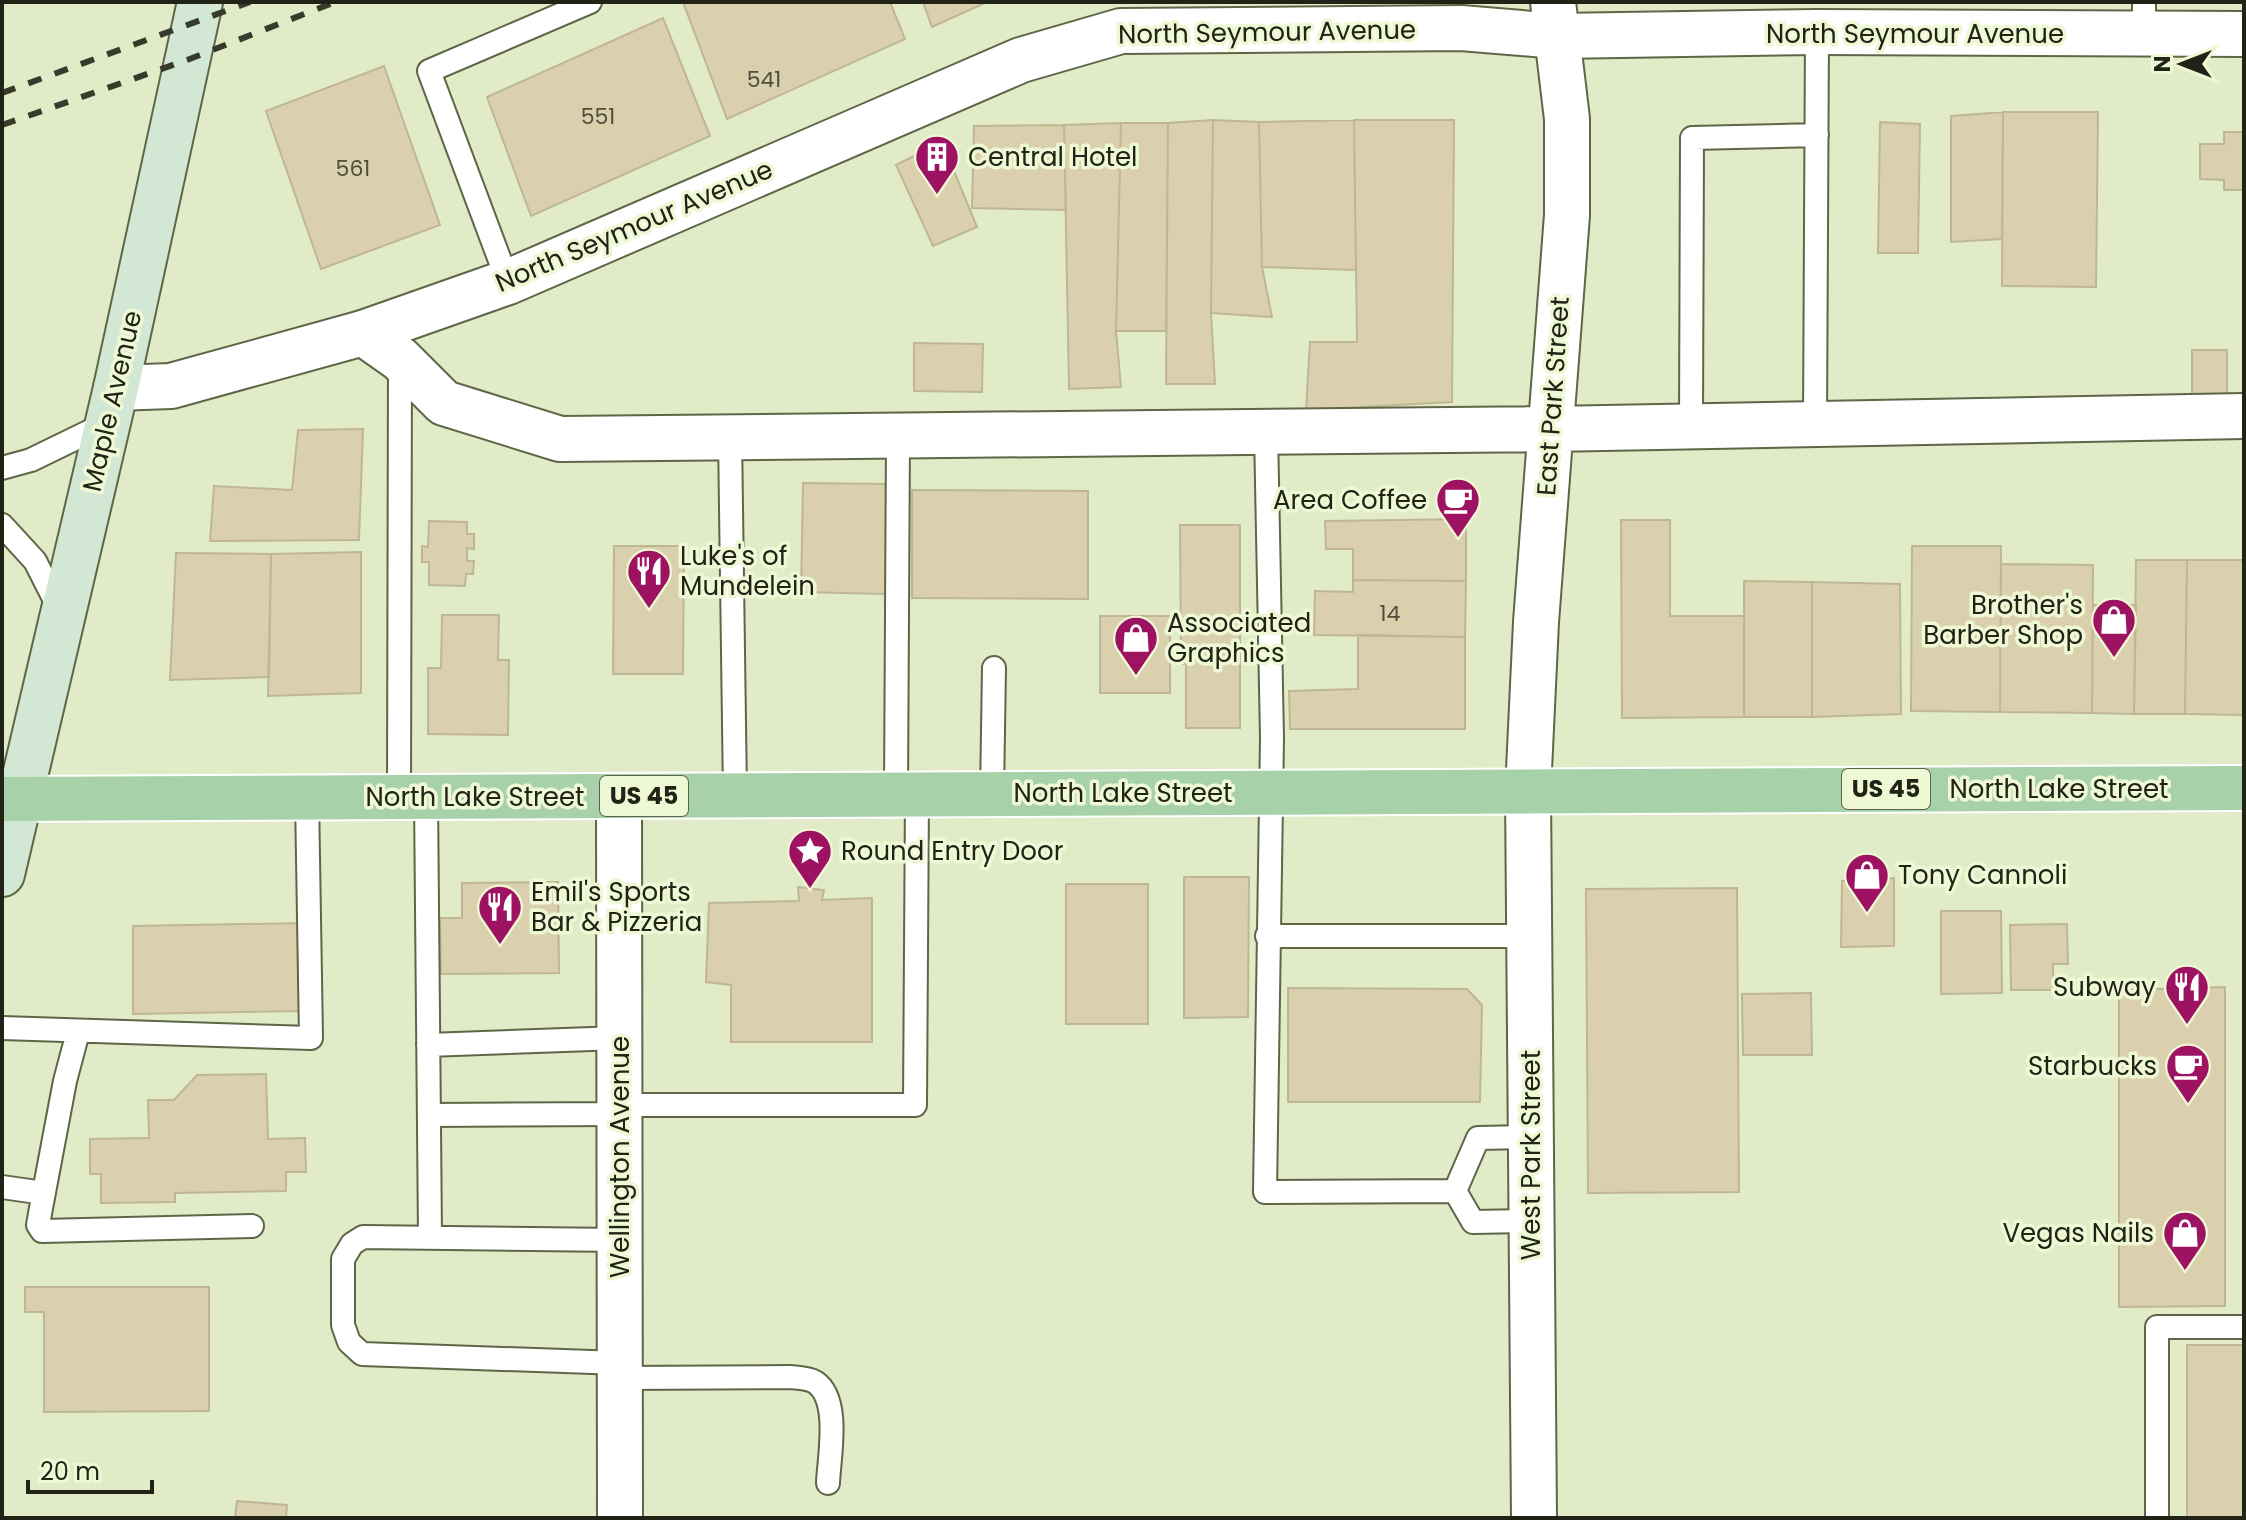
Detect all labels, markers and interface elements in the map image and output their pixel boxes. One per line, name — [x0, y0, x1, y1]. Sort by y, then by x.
street label: North Seymour Avenue — [1118, 11, 1416, 53]
street label: North Seymour Avenue — [1766, 16, 2064, 52]
north arrow — [2142, 24, 2222, 104]
text: N — [2147, 56, 2178, 72]
house number: 541 — [747, 64, 781, 95]
house number: 551 — [581, 101, 615, 132]
building icon: Central Hotel — [913, 133, 961, 196]
place label: Central Hotel — [968, 139, 1138, 175]
street label: North Seymour Avenue — [490, 151, 778, 301]
house number: 561 — [336, 153, 370, 184]
street label: East Park Street — [1528, 295, 1578, 497]
street label: Maple Avenue — [74, 307, 150, 495]
cafe icon: Area Coffee — [1434, 476, 1482, 539]
place label: Area Coffee — [1273, 482, 1427, 518]
place label: Luke's of Mundelein — [680, 538, 815, 604]
restaurant icon: Luke's of Mundelein — [625, 547, 673, 610]
place label: Brother's Barber Shop — [1923, 587, 2083, 653]
shop icon: Brother's Barber Shop — [2090, 596, 2138, 659]
house number: 14 — [1380, 598, 1401, 629]
place label: Associated Graphics — [1167, 605, 1311, 671]
shop icon: Associated Graphics — [1112, 614, 1160, 677]
road number: US 45 — [1842, 769, 1930, 809]
street label: North Lake Street — [1949, 771, 2169, 807]
street label: North Lake Street — [1013, 775, 1233, 811]
road number: US 45 — [600, 776, 688, 816]
street label: North Lake Street — [365, 779, 585, 815]
place icon: Round Entry Door — [786, 827, 834, 890]
place label: Round Entry Door — [841, 833, 1063, 869]
shop icon: Tony Cannoli — [1843, 851, 1891, 914]
place label: Tony Cannoli — [1898, 857, 2067, 893]
place label: Emil's Sports Bar & Pizzeria — [531, 874, 702, 940]
restaurant icon: Emil's Sports Bar & Pizzeria — [476, 883, 524, 946]
restaurant icon: Subway — [2163, 963, 2211, 1026]
place label: Subway — [2053, 969, 2156, 1005]
street label: Wellington Avenue — [602, 1036, 638, 1278]
cafe icon: Starbucks — [2164, 1042, 2212, 1105]
place label: Starbucks — [2028, 1048, 2157, 1084]
street label: West Park Street — [1513, 1050, 1549, 1260]
shop icon: Vegas Nails — [2161, 1209, 2209, 1272]
place label: Vegas Nails — [2002, 1215, 2154, 1251]
scale bar — [28, 1444, 152, 1494]
text: 20 m — [40, 1455, 100, 1488]

